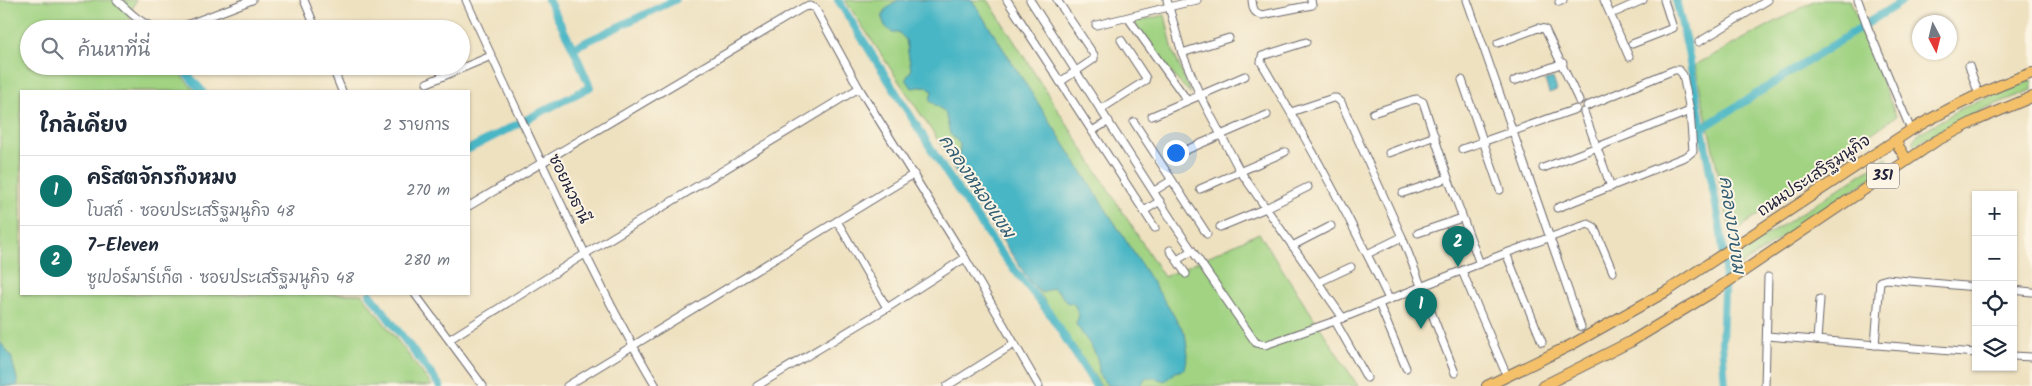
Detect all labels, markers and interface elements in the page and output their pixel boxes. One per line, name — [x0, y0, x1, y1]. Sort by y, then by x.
north arrow — [1912, 15, 1957, 60]
search box — [20, 20, 470, 75]
icon: search — [38, 34, 66, 62]
text: ค้นหาที่นี่ — [78, 36, 150, 66]
text: ใกล้เคียง — [40, 110, 127, 143]
text: 2 รายการ — [383, 113, 450, 138]
water label: คลองหนองแขม — [930, 129, 1023, 247]
street label: ถนนประเสริฐมนูกิจ — [1752, 129, 1876, 223]
your location — [1163, 140, 1189, 166]
street label: ซอยนวธานี — [541, 150, 597, 229]
text: คริสตจักรก๊งหมง — [87, 164, 237, 194]
road number: 351 — [1867, 164, 1899, 188]
water label: คลองบวบขม — [1710, 174, 1752, 278]
text: 1 — [54, 178, 58, 203]
text: 270 m — [406, 178, 450, 203]
map controls — [1972, 191, 2017, 371]
button: + — [1972, 191, 2017, 236]
text: โบสถ์ · ซอยประเสริฐมนูกิจ 48 — [87, 199, 295, 224]
pin: 2 — [1442, 226, 1474, 267]
text: 7-Eleven — [87, 231, 159, 261]
button: − — [1972, 236, 2017, 281]
text: 2 — [51, 248, 61, 273]
text: 280 m — [404, 248, 450, 273]
text: ซูเปอร์มาร์เก็ต · ซอยประเสริฐมนูกิจ 48 — [87, 266, 354, 291]
button: locate — [1972, 281, 2017, 326]
pin: 1 — [1405, 288, 1437, 329]
button: layers — [1972, 326, 2017, 371]

